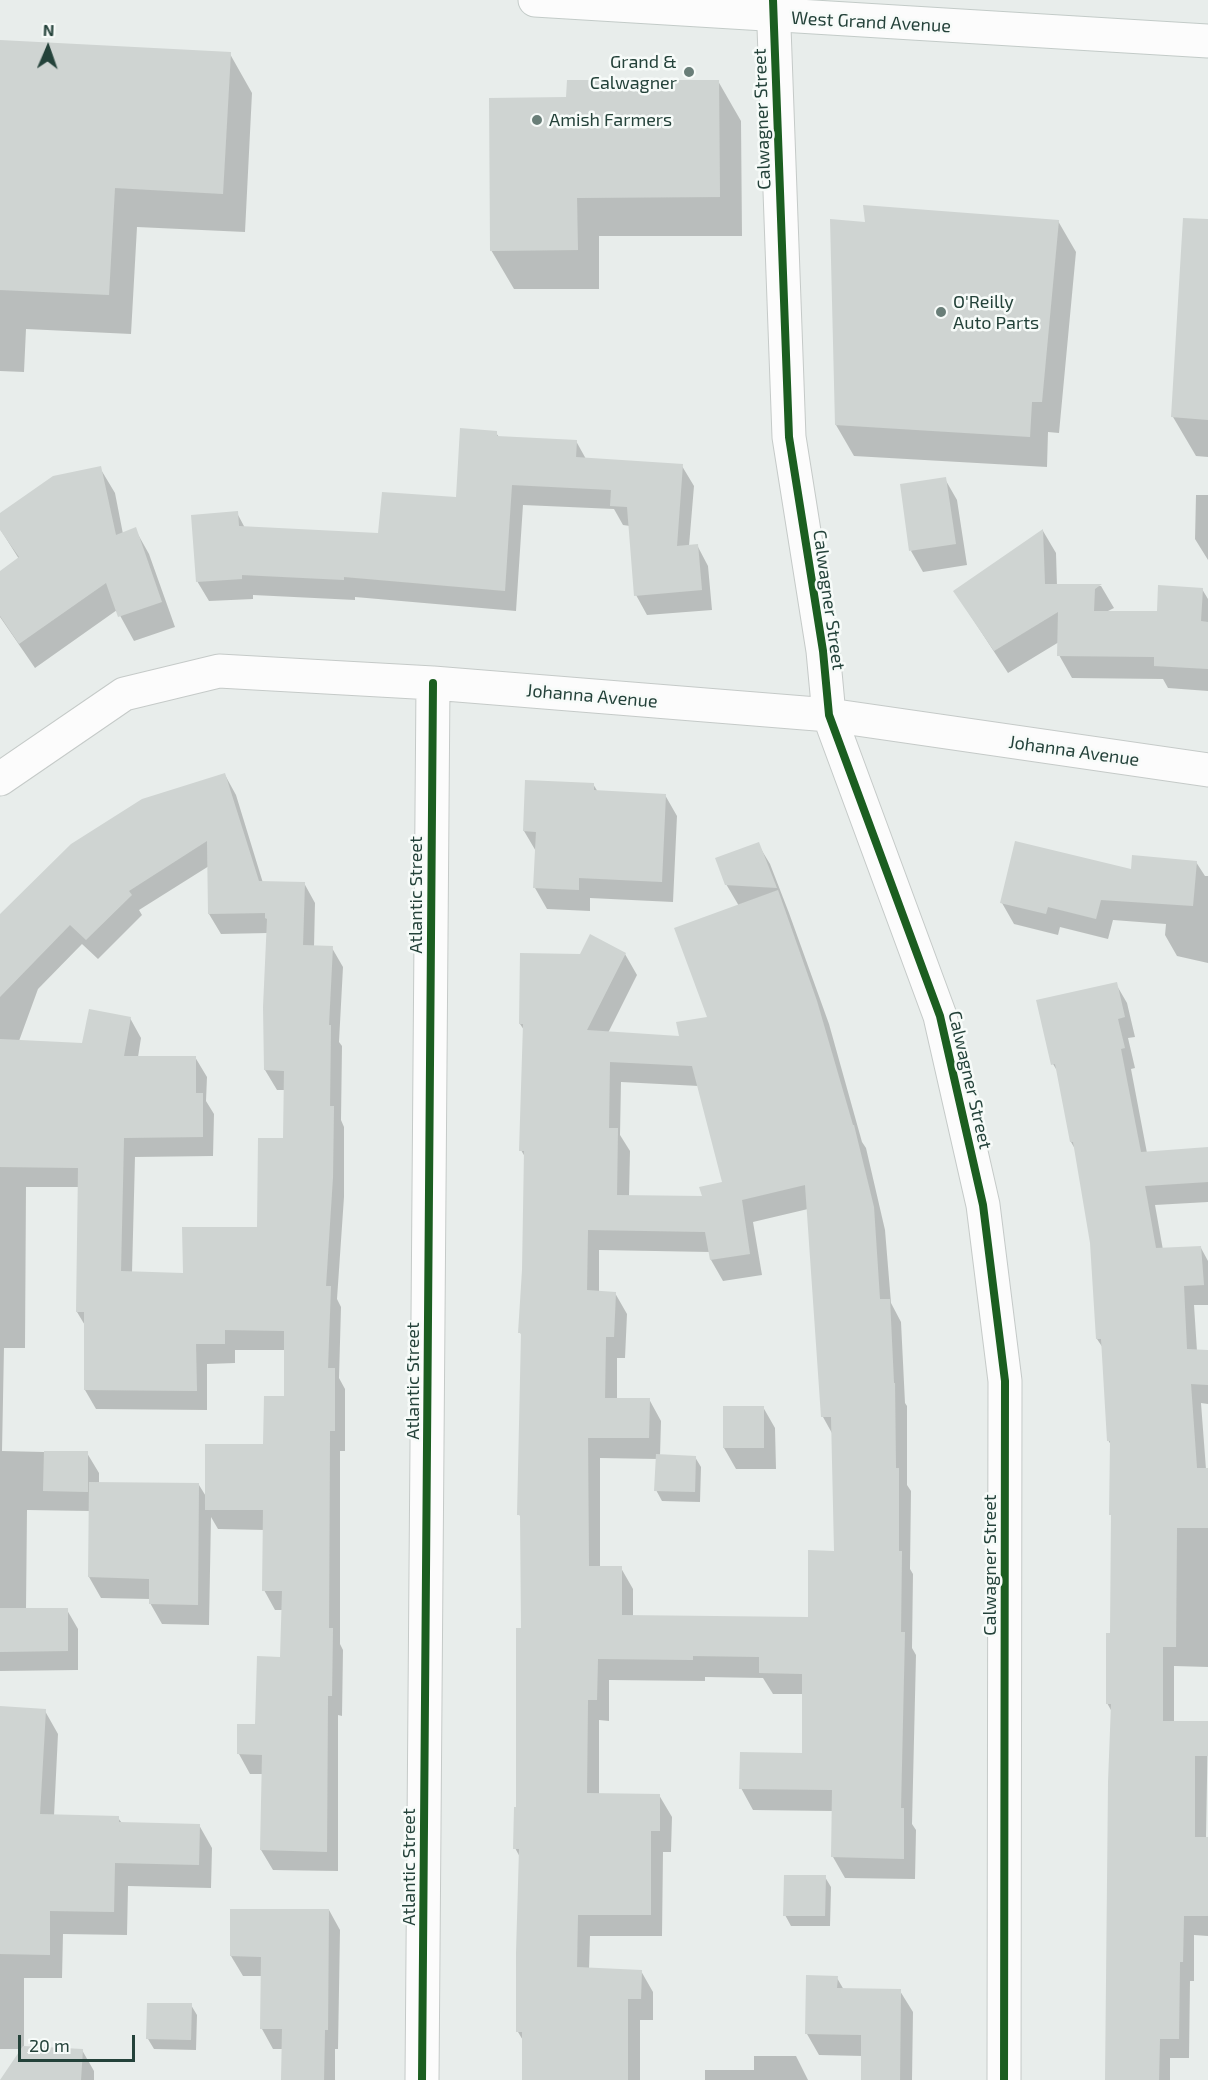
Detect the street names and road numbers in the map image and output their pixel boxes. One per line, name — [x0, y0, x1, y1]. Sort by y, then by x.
street label: West Grand Avenue — [791, 7, 951, 37]
street label: Calwagner Street — [749, 48, 775, 190]
street label: Calwagner Street — [808, 529, 850, 671]
street label: Johanna Avenue — [525, 679, 659, 713]
street label: Johanna Avenue — [1007, 731, 1141, 771]
street label: Atlantic Street — [405, 836, 427, 954]
street label: Calwagner Street — [944, 1009, 996, 1151]
street label: Atlantic Street — [402, 1322, 424, 1440]
street label: Calwagner Street — [979, 1494, 1001, 1636]
street label: Atlantic Street — [398, 1808, 420, 1926]

